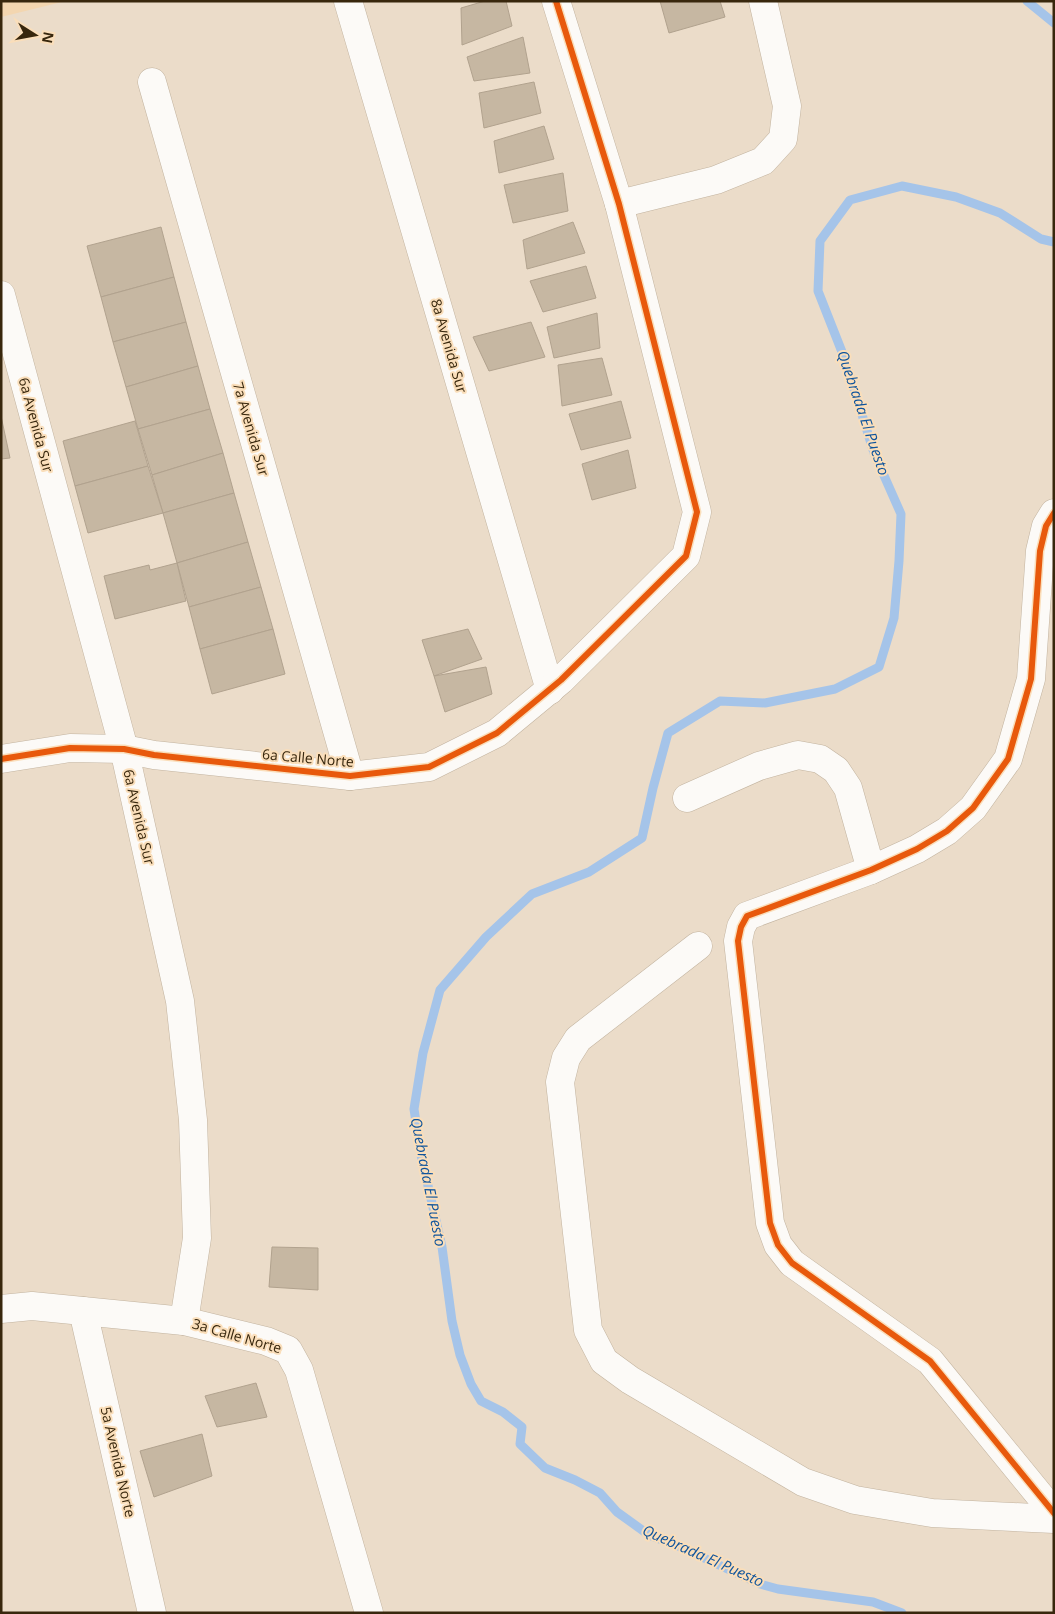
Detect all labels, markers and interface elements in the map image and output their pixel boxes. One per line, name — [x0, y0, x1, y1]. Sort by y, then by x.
north arrow — [10, 10, 60, 60]
text: N — [38, 30, 59, 45]
street label: 8a Avenida Sur — [427, 297, 472, 395]
water label: Quebrada El Puesto — [833, 348, 895, 478]
street label: 6a Avenida Sur — [15, 375, 58, 475]
street label: 7a Avenida Sur — [229, 380, 274, 478]
street label: 6a Calle Norte — [261, 744, 355, 771]
street label: 6a Avenida Sur — [119, 767, 160, 867]
water label: Quebrada El Puesto — [407, 1116, 451, 1248]
street label: 3a Calle Norte — [190, 1314, 284, 1357]
street label: 5a Avenida Norte — [97, 1405, 140, 1519]
water label: Quebrada El Puesto — [640, 1519, 767, 1591]

